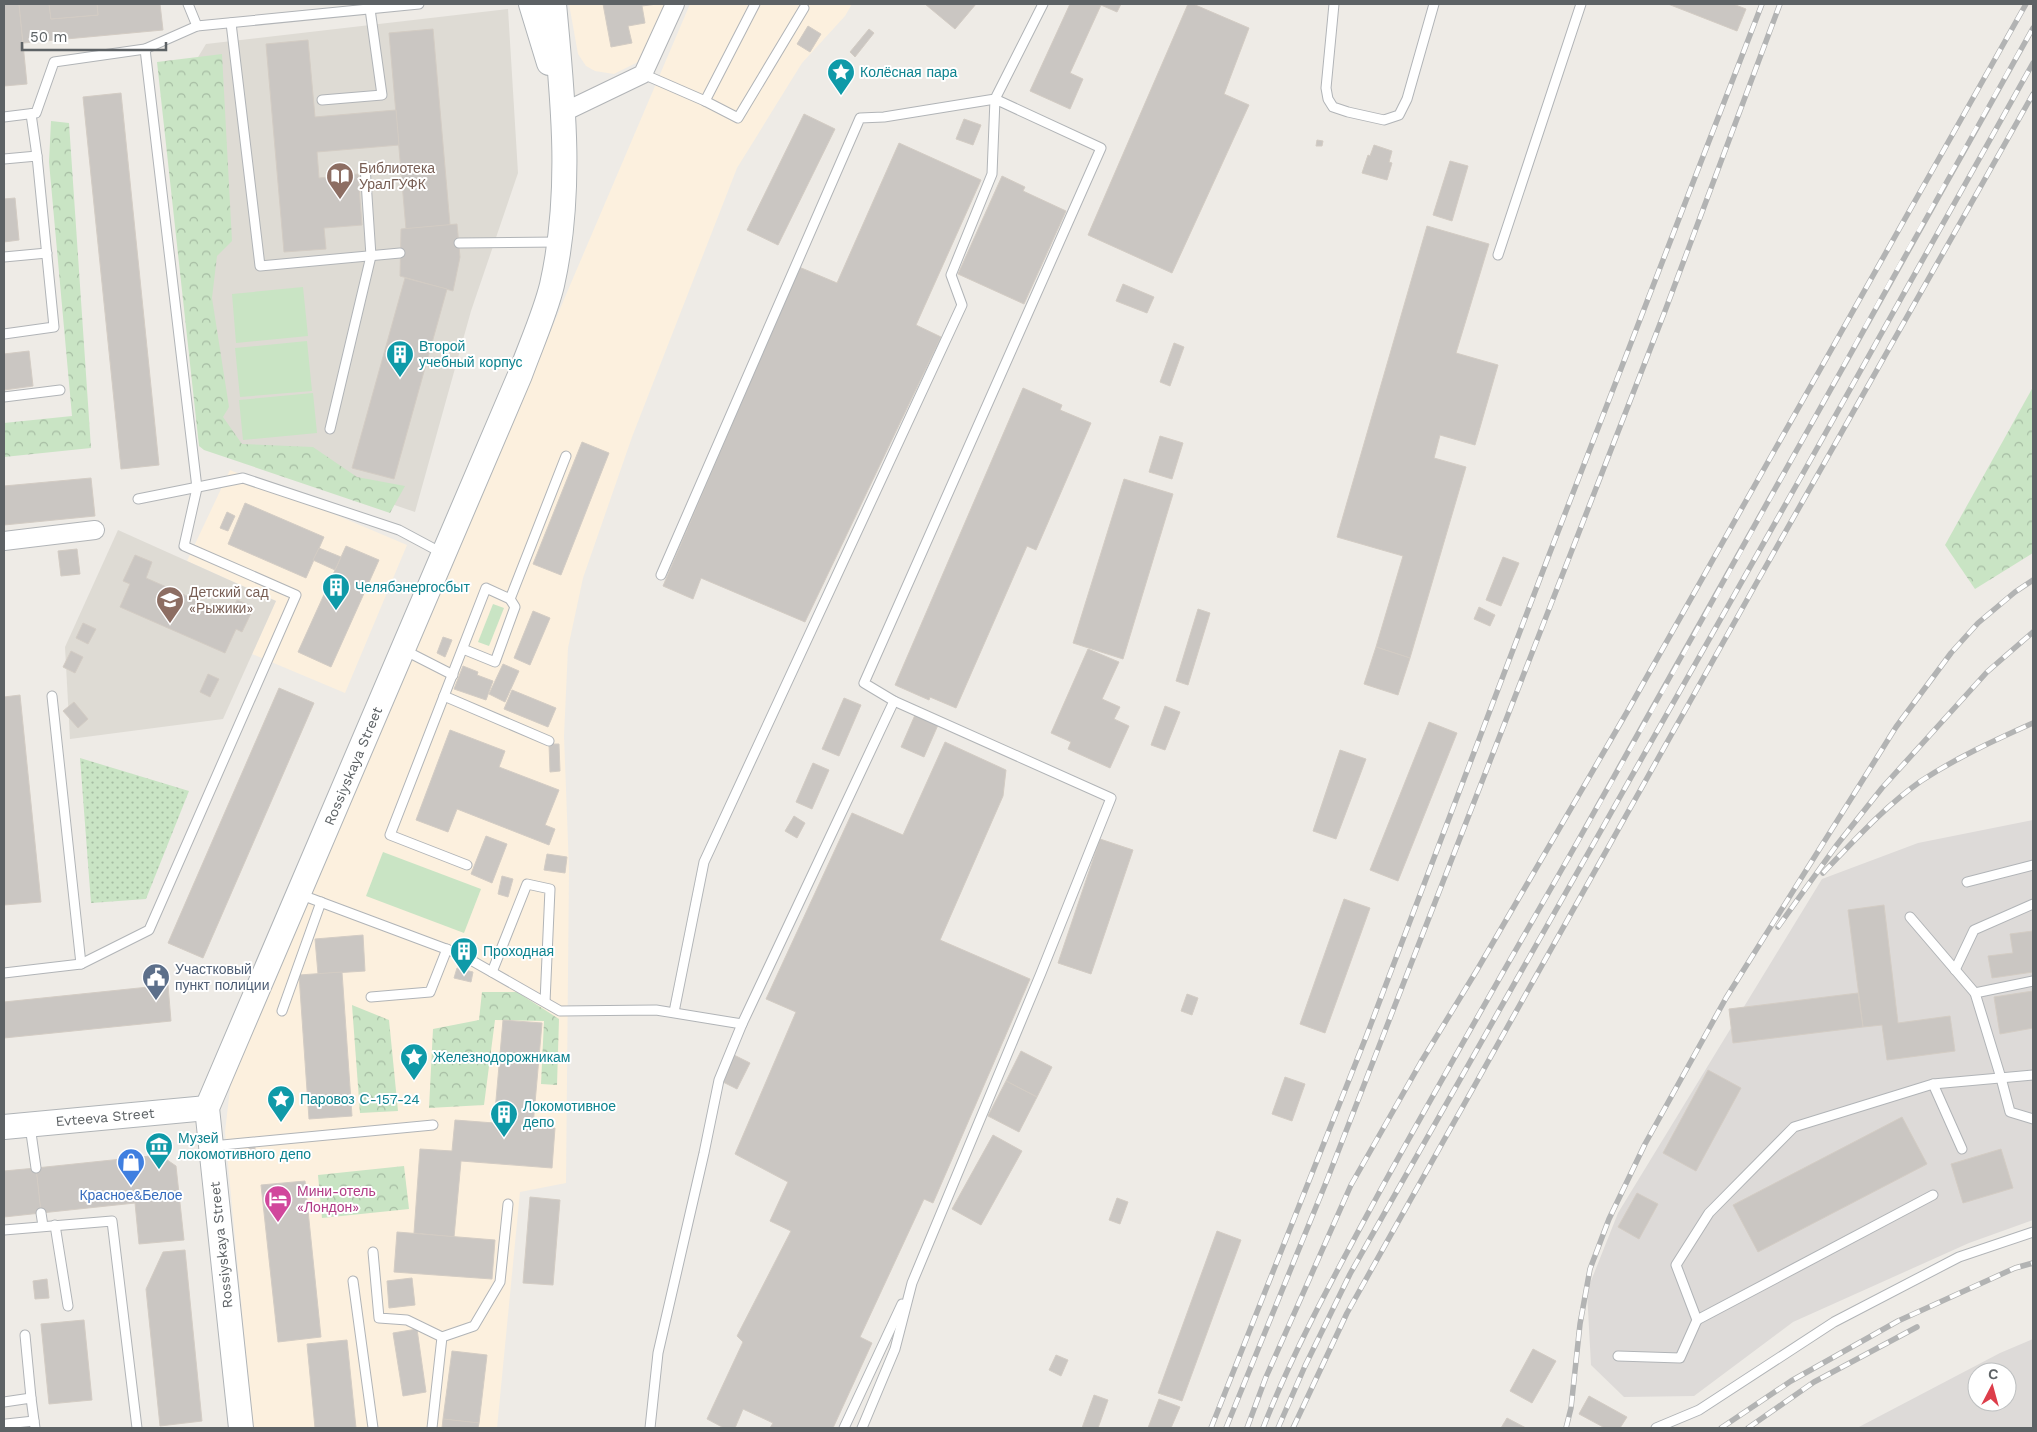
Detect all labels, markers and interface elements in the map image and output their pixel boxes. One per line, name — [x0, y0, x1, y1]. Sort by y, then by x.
scale bar — [22, 20, 166, 52]
text: 50 m — [30, 28, 67, 46]
place icon: Колёсная пара — [826, 57, 856, 96]
place label: Колёсная пара — [860, 64, 958, 80]
place label: Библиотека УралГУФК — [359, 160, 435, 192]
library icon: Библиотека УралГУФК — [325, 161, 355, 200]
place label: Второй учебный корпус — [419, 338, 523, 370]
building icon: Второй учебный корпус — [385, 339, 415, 378]
building icon: Челябэнергосбыт — [321, 572, 351, 611]
place label: Челябэнергосбыт — [355, 579, 470, 595]
place label: Детский сад «Рыжики» — [189, 584, 269, 616]
school or university icon: Детский сад «Рыжики» — [155, 585, 185, 624]
street label: Rossiyskaya Street — [321, 704, 385, 828]
building icon: Проходная — [449, 936, 479, 975]
place label: Проходная — [483, 943, 554, 959]
place label: Участковый пункт полиции — [175, 961, 270, 993]
public building icon: Участковый пункт полиции — [141, 962, 171, 1001]
place icon: Железнодорожникам — [399, 1042, 429, 1081]
place label: Железнодорожникам — [433, 1049, 570, 1065]
place icon: Паровоз С-157-24 — [266, 1084, 296, 1123]
place label: Паровоз С-157-24 — [300, 1091, 420, 1107]
place label: Локомотивное депо — [523, 1098, 616, 1130]
building icon: Локомотивное депо — [489, 1099, 519, 1138]
street label: Evteeva Street — [55, 1105, 155, 1129]
place label: Музей локомотивного депо — [178, 1130, 311, 1162]
museum icon: Музей локомотивного депо — [144, 1131, 174, 1170]
shop icon: Красное&Белое — [116, 1147, 146, 1186]
street label: Rossiyskaya Street — [206, 1181, 236, 1309]
place label: Мини-отель «Лондон» — [297, 1183, 376, 1215]
hotel icon: Мини-отель «Лондон» — [263, 1184, 293, 1223]
place label: Красное&Белое — [79, 1187, 183, 1203]
north arrow — [1967, 1362, 2017, 1412]
text: С — [1987, 1366, 1999, 1383]

